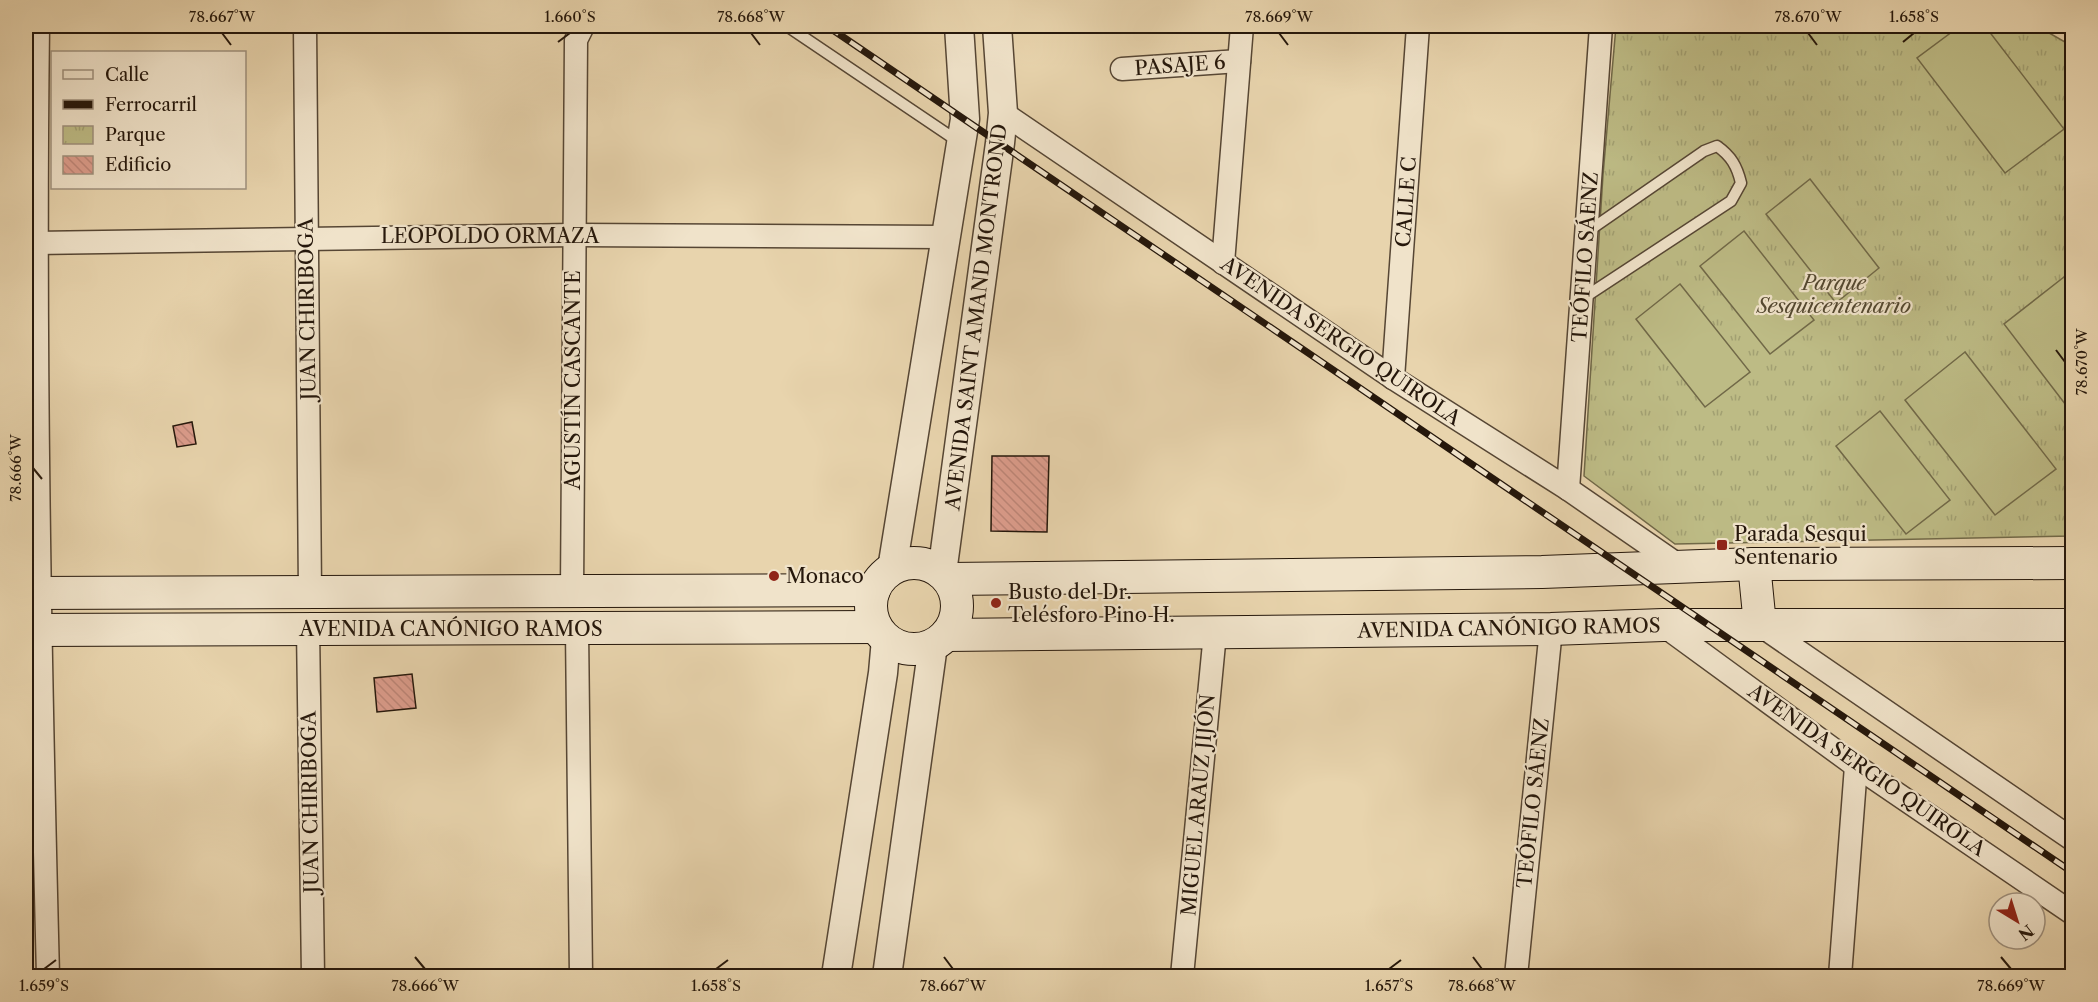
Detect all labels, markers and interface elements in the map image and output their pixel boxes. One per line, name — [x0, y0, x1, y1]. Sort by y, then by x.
text: 78.667°W — [189, 7, 256, 26]
text: 1.660°S — [544, 7, 596, 26]
text: 78.668°W — [717, 7, 786, 26]
text: 78.669°W — [1245, 7, 1314, 26]
text: 78.670°W — [1774, 7, 1842, 26]
text: 1.658°S — [1889, 7, 1939, 26]
street label: PASAJE 6 — [1134, 50, 1226, 80]
legend — [51, 51, 246, 189]
text: Calle — [105, 64, 149, 86]
text: Ferrocarril — [105, 94, 197, 116]
street label: AVENIDA SAINT AMAND MONTROND — [940, 122, 1012, 513]
text: Parque — [105, 124, 166, 146]
text: Edificio — [105, 154, 171, 176]
street label: CALLE C — [1391, 156, 1421, 248]
street label: TEÓFILO SÁENZ — [1566, 171, 1603, 343]
street label: JUAN CHIRIBOGA — [293, 217, 321, 403]
street label: LEOPOLDO ORMAZA — [381, 224, 600, 248]
street label: AVENIDA SERGIO QUIROLA — [1216, 251, 1466, 431]
street label: AGUSTÍN CASCANTE — [560, 270, 585, 491]
park label: Parque Sesquicentenario — [1756, 271, 1911, 318]
text: 78.670°W — [2072, 328, 2091, 396]
text: 78.666°W — [6, 434, 25, 502]
place label: Parada Sesqui Sentenario — [1734, 522, 1867, 569]
marker: Parada Sesqui Sentenario — [1715, 538, 1729, 552]
place label: Monaco — [786, 564, 864, 588]
marker: Monaco — [767, 569, 781, 583]
place label: Busto del Dr. Telésforo Pino H. — [1008, 580, 1175, 627]
marker: Busto del Dr. Telésforo Pino H. — [989, 596, 1003, 610]
street label: AVENIDA CANÓNIGO RAMOS — [1356, 612, 1661, 643]
street label: AVENIDA CANÓNIGO RAMOS — [298, 616, 603, 641]
street label: AVENIDA SERGIO QUIROLA — [1743, 678, 1991, 862]
street label: MIGUEL ARAUZ JIJÓN — [1175, 693, 1220, 917]
street label: JUAN CHIRIBOGA — [296, 710, 324, 896]
street label: TEÓFILO SÁENZ — [1511, 717, 1554, 889]
north arrow — [1987, 891, 2047, 951]
text: N — [2015, 921, 2038, 945]
text: 1.659°S — [19, 976, 69, 995]
text: 78.666°W — [391, 976, 459, 995]
text: 1.658°S — [691, 976, 741, 995]
text: 78.667°W — [920, 976, 987, 995]
text: 1.657°S — [1365, 976, 1413, 995]
text: 78.668°W — [1448, 976, 1517, 995]
text: 78.669°W — [1977, 976, 2046, 995]

